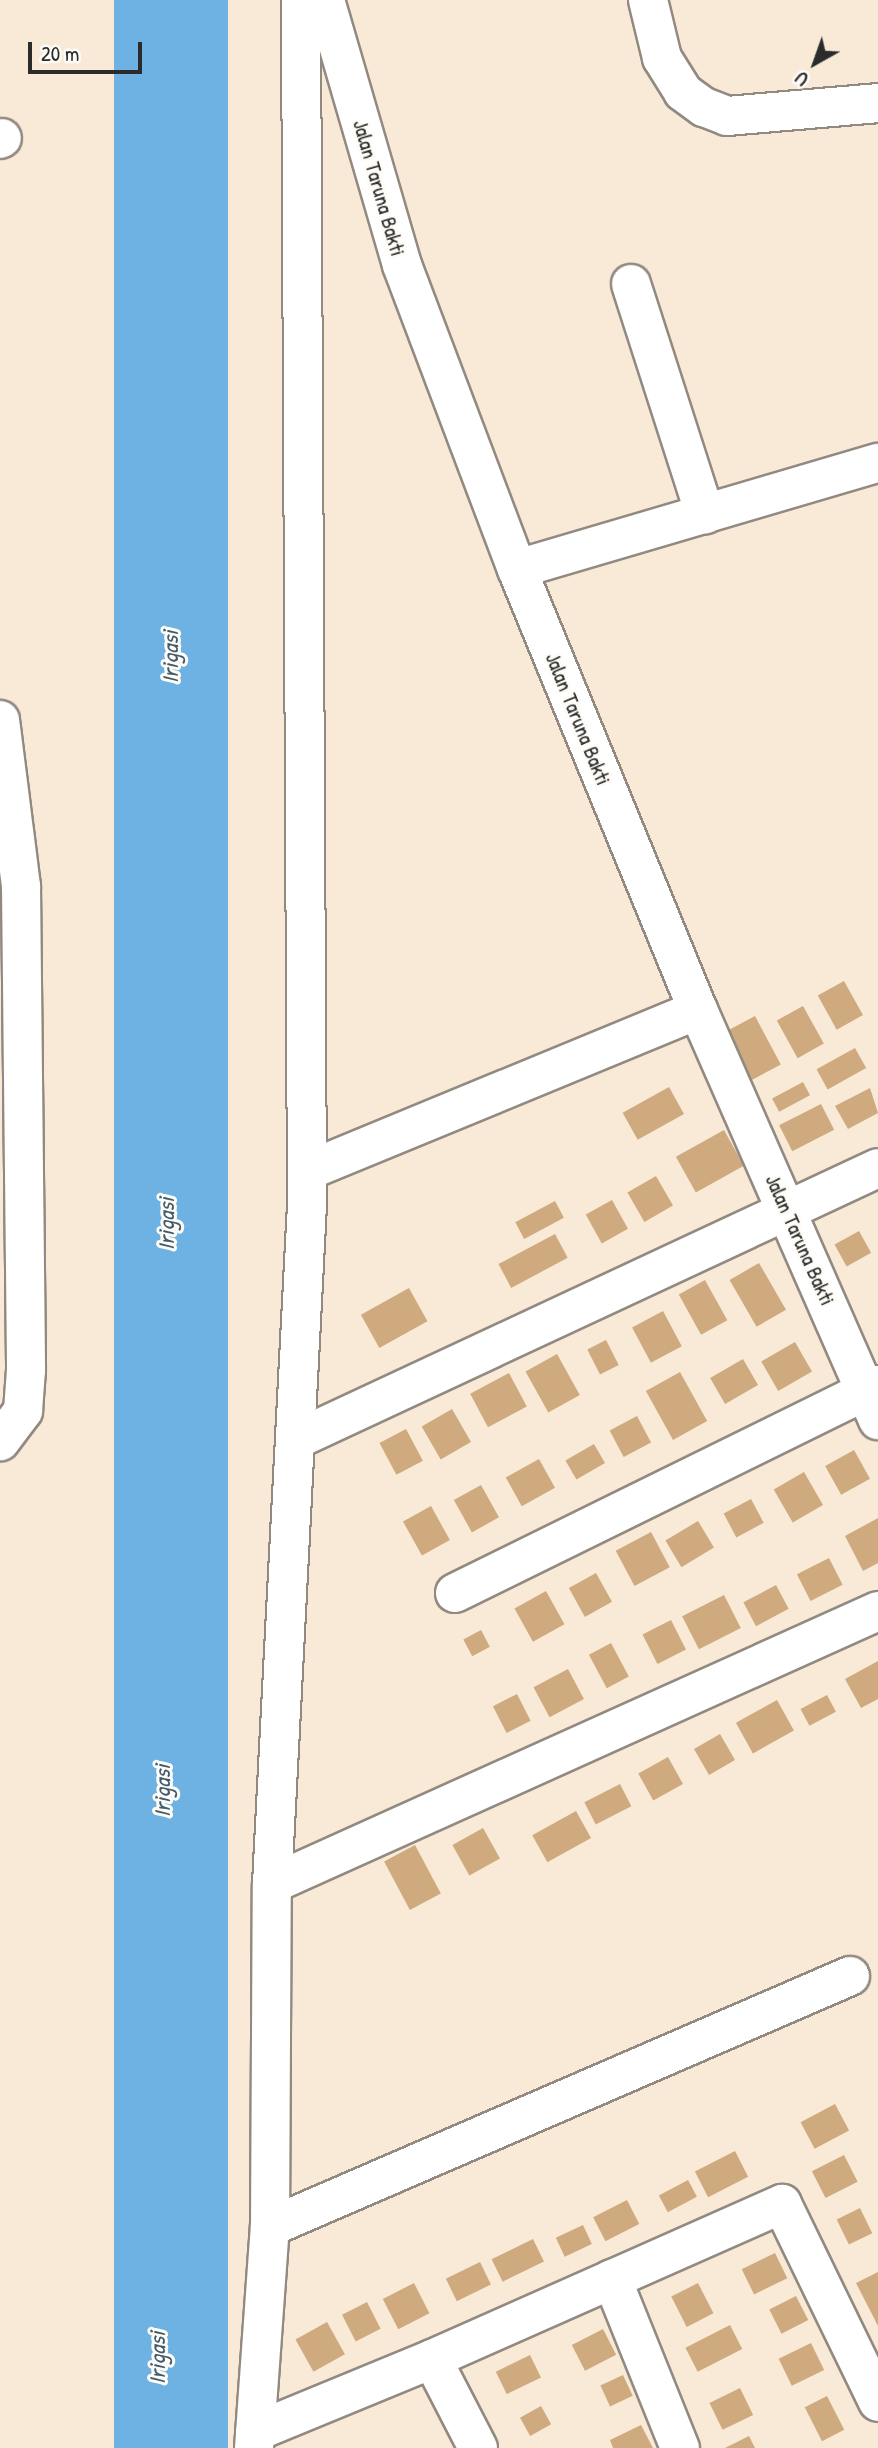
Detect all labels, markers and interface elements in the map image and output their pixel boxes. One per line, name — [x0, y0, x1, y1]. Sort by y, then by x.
scale bar — [32, 28, 145, 72]
north arrow — [780, 28, 850, 98]
text: 20 m — [41, 39, 79, 68]
text: U — [789, 66, 814, 92]
street label: Jalan Taruna Bakti — [347, 117, 411, 259]
water label: Irigasi — [156, 631, 184, 683]
street label: Jalan Taruna Bakti — [540, 649, 616, 789]
street label: Jalan Taruna Bakti — [760, 1171, 840, 1309]
water label: Irigasi — [152, 1198, 180, 1250]
water label: Irigasi — [148, 1765, 176, 1817]
water label: Irigasi — [143, 2332, 171, 2384]

